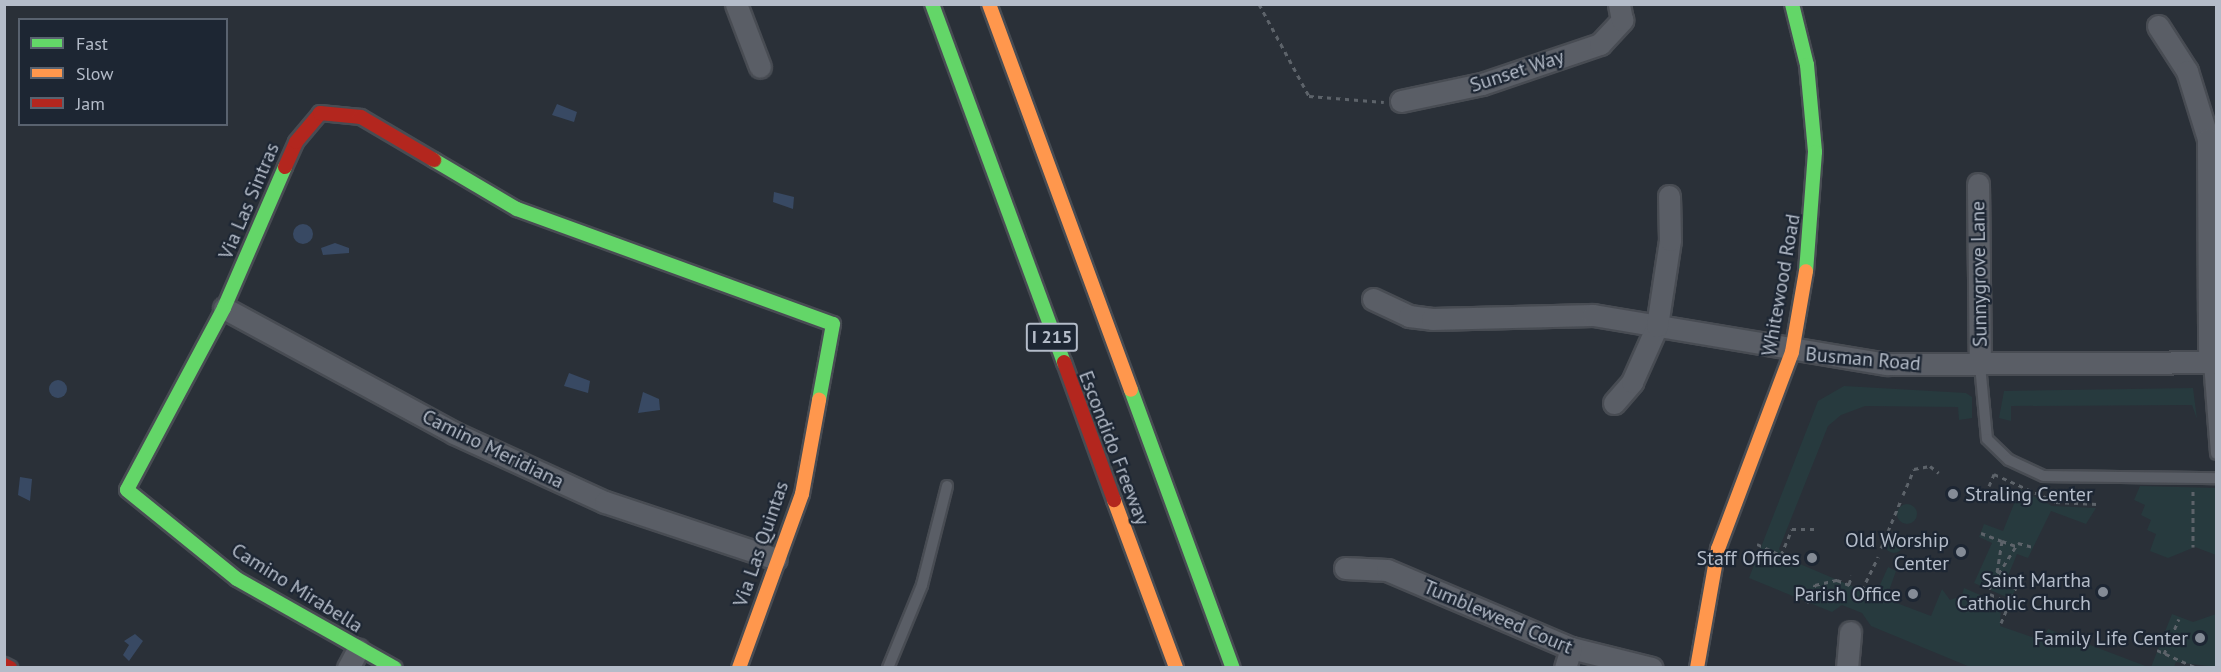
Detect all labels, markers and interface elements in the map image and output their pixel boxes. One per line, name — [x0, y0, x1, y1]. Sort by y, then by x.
legend — [18, 18, 228, 126]
text: Fast — [76, 32, 108, 55]
street label: Sunset Way — [1467, 44, 1567, 98]
text: Slow — [76, 62, 114, 85]
text: Jam — [76, 92, 105, 115]
street label: Via Las Sintras — [214, 139, 284, 263]
street label: Sunnygrove Lane — [1966, 201, 1992, 347]
street label: Whitewood Road — [1757, 212, 1805, 358]
road number: I 215 — [1025, 322, 1079, 352]
street label: Busman Road — [1804, 342, 1922, 376]
street label: Escondido Freeway — [1074, 367, 1154, 529]
street label: Camino Meridiana — [418, 404, 568, 494]
street label: Via Las Quintas — [728, 478, 794, 610]
place label: Straling Center — [1965, 482, 2093, 506]
marker: Straling Center — [1946, 487, 1960, 501]
place label: Old Worship Center — [1845, 528, 1949, 575]
street label: Camino Mirabella — [227, 538, 367, 638]
marker: Old Worship Center — [1954, 545, 1968, 559]
place label: Staff Offices — [1697, 546, 1800, 570]
marker: Staff Offices — [1805, 551, 1819, 565]
place label: Saint Martha Catholic Church — [1956, 568, 2091, 615]
street label: Tumbleweed Court — [1420, 575, 1576, 659]
place label: Parish Office — [1794, 582, 1901, 606]
marker: Saint Martha Catholic Church — [2096, 585, 2110, 599]
marker: Parish Office — [1906, 587, 1920, 601]
place label: Family Life Center — [2033, 626, 2188, 650]
marker: Family Life Center — [2193, 631, 2207, 645]

